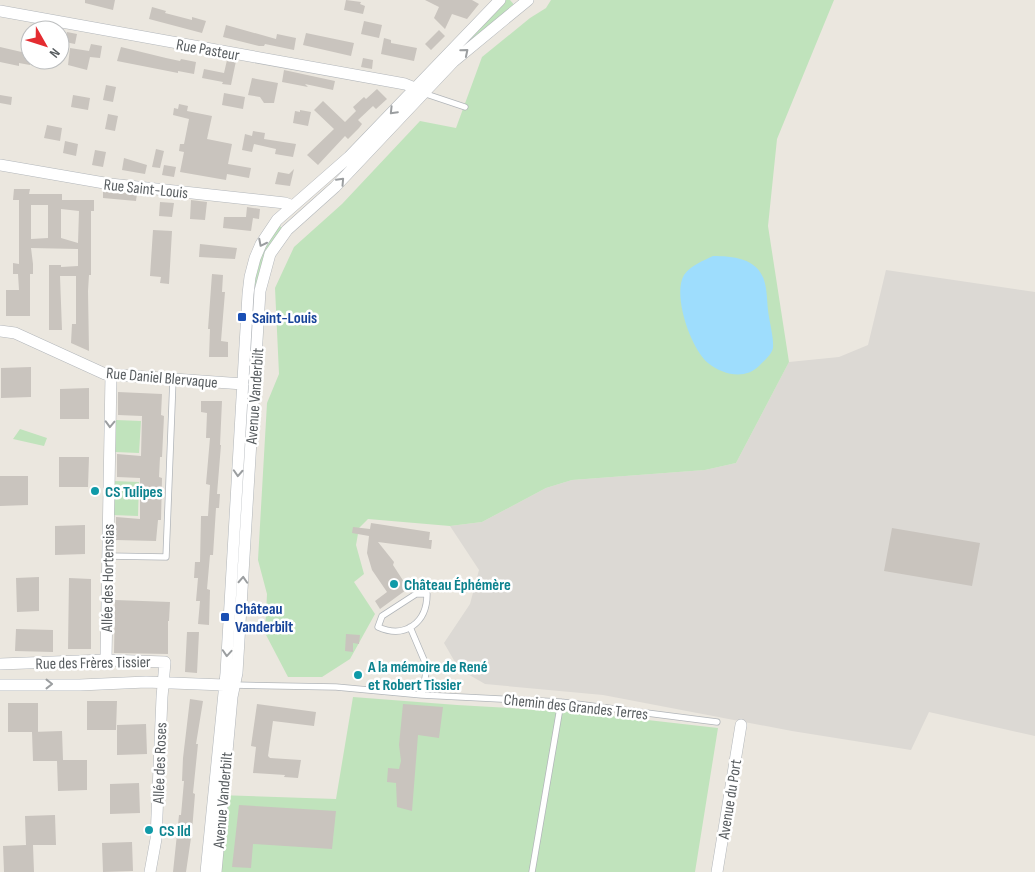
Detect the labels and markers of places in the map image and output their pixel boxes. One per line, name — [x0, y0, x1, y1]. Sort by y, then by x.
place label: Saint-Louis — [252, 309, 317, 328]
marker: Saint-Louis — [236, 311, 248, 323]
place label: CS Tulipes — [105, 483, 163, 502]
marker: CS Tulipes — [89, 485, 101, 497]
place label: Château Éphémère — [404, 576, 511, 595]
marker: Château Éphémère — [388, 578, 400, 590]
place label: Château Vanderbilt — [235, 600, 293, 637]
marker: Château Vanderbilt — [219, 611, 231, 623]
place label: A la mémoire de René et Robert Tissier — [367, 658, 488, 695]
marker: A la mémoire de René et Robert Tissier — [352, 669, 364, 681]
place label: CS Ild — [159, 822, 191, 841]
marker: CS Ild — [143, 824, 155, 836]

